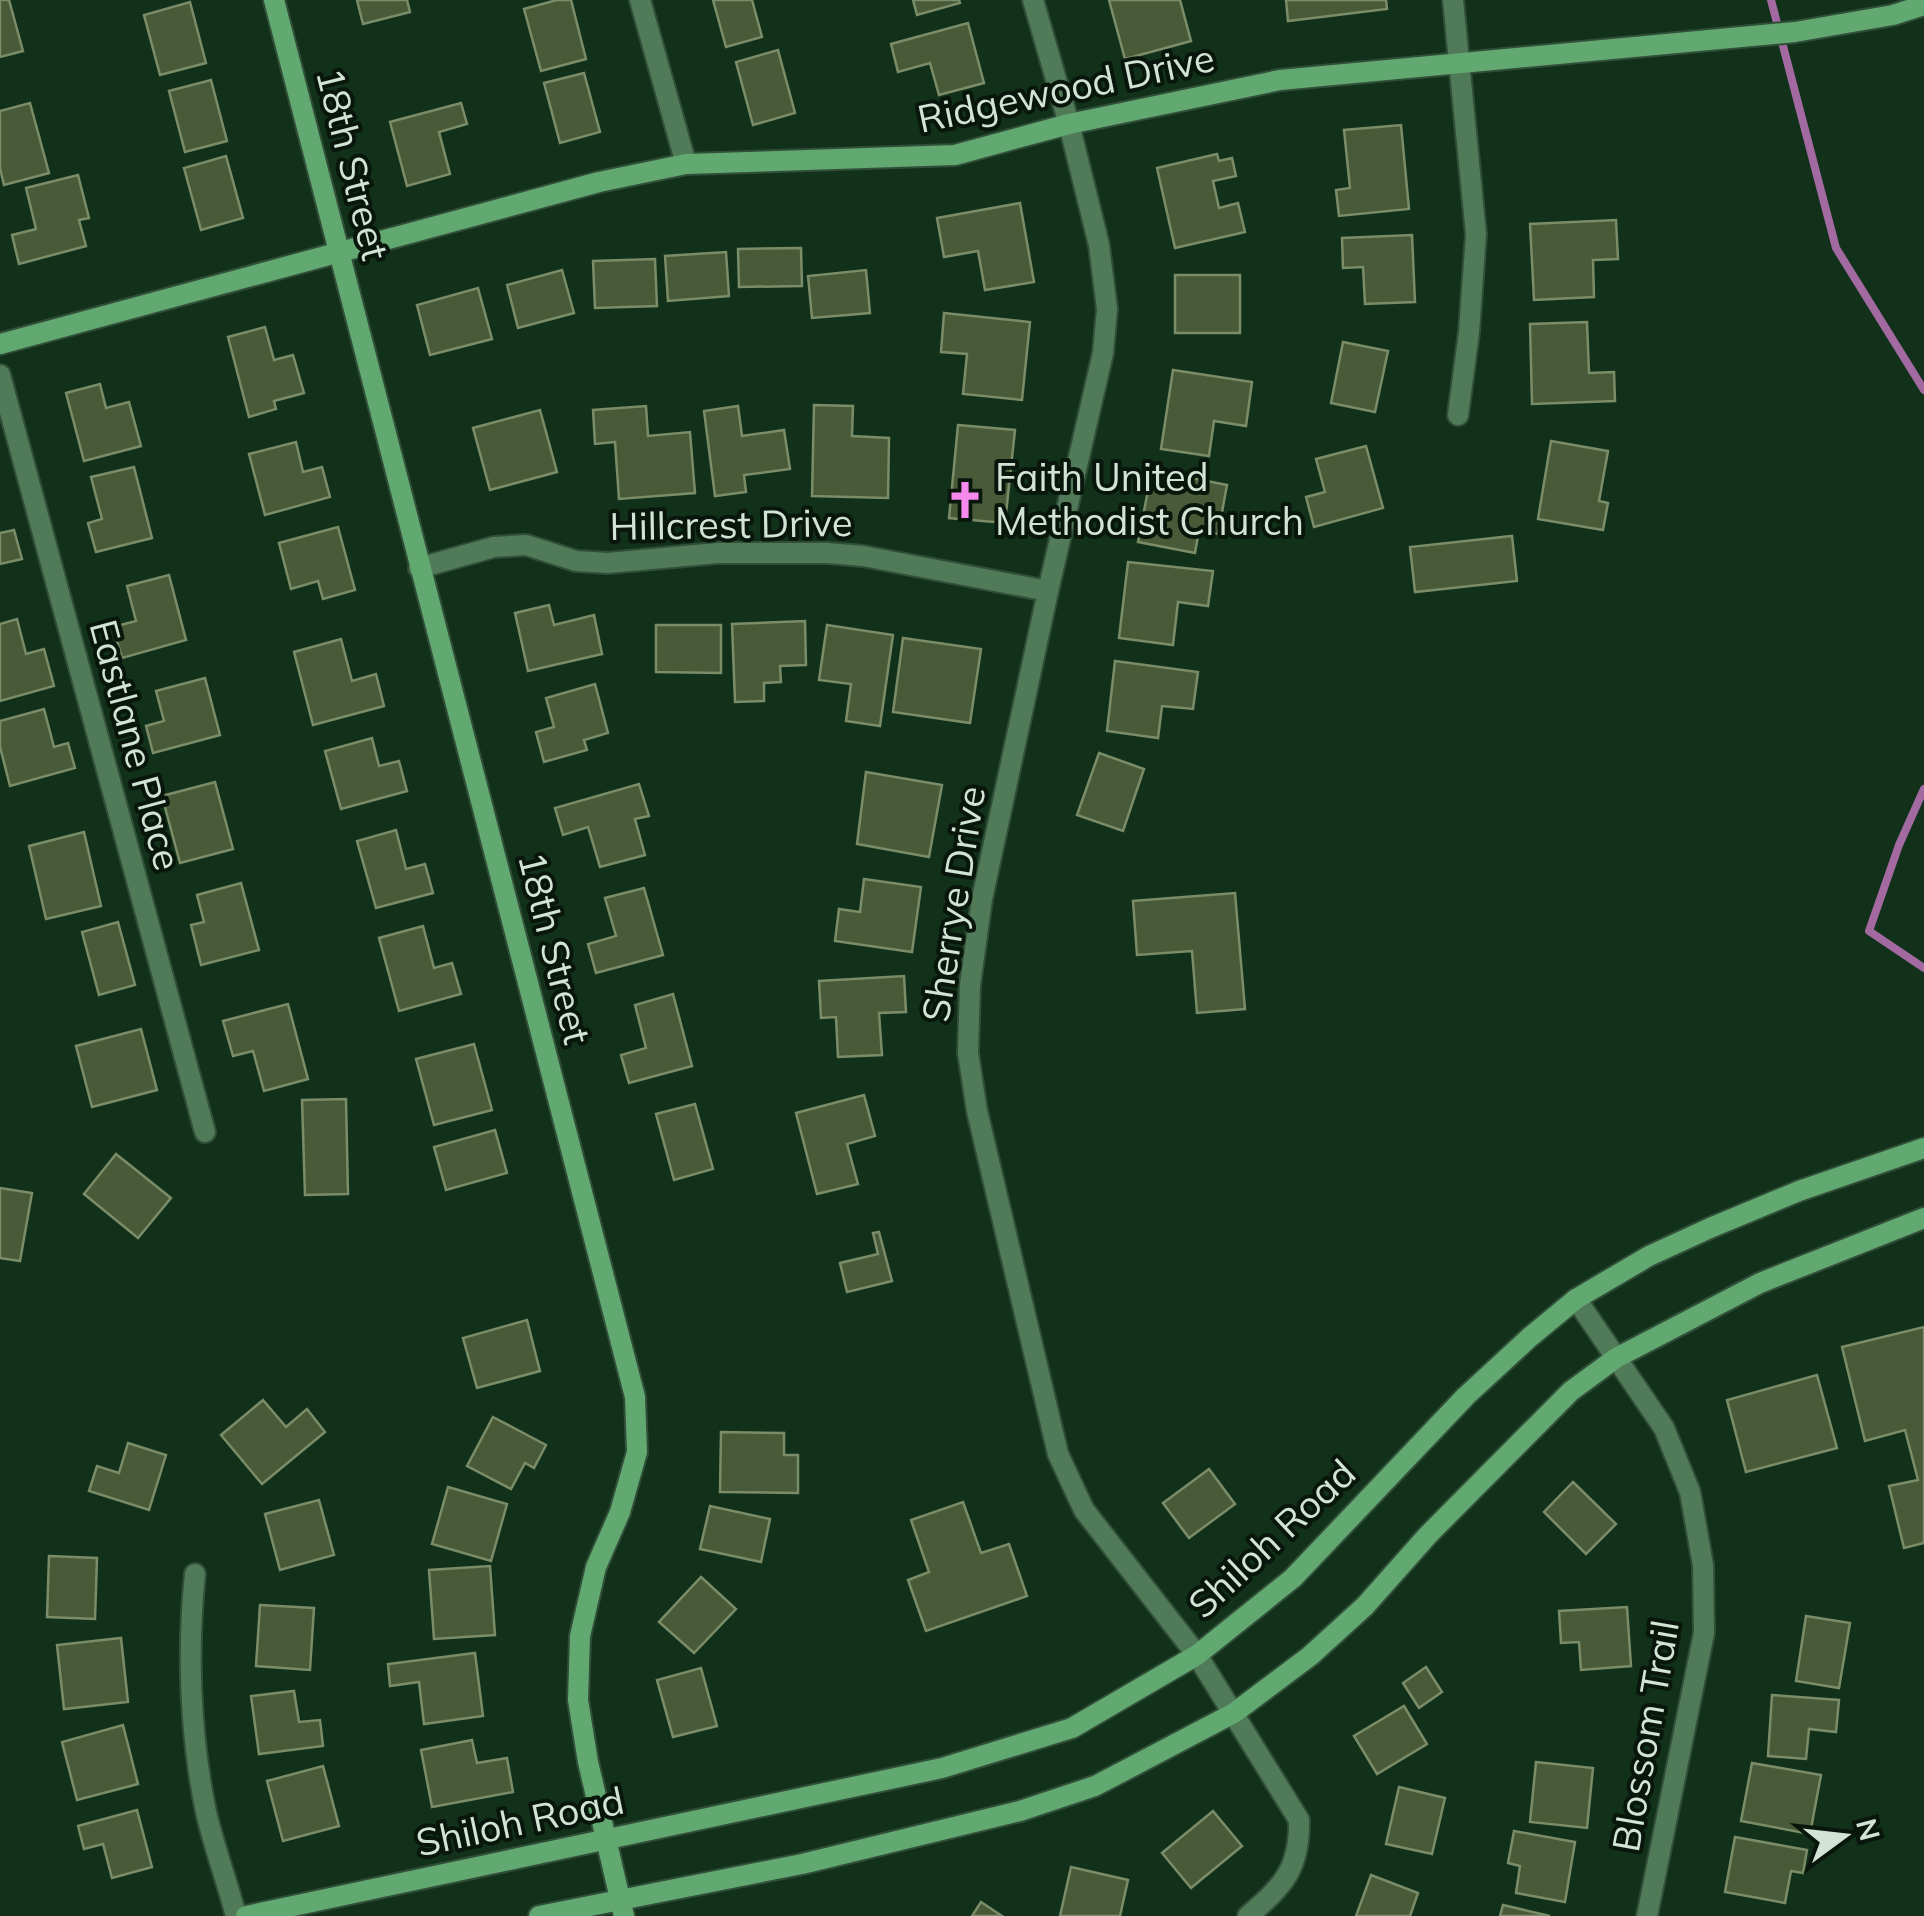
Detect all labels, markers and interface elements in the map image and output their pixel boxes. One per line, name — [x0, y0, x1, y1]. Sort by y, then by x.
street label: Ridgewood Drive — [913, 33, 1219, 143]
street label: 18th Street — [306, 63, 400, 265]
place label: Faith United Methodist Church — [995, 453, 1304, 545]
church icon: Faith United Methodist Church — [944, 479, 986, 521]
street label: Hillcrest Drive — [609, 498, 853, 550]
street label: Eastlane Place — [79, 614, 192, 875]
street label: Sherrye Drive — [911, 783, 995, 1025]
street label: 18th Street — [508, 847, 602, 1049]
street label: Shiloh Road — [1178, 1449, 1365, 1628]
street label: Blossom Trail — [1601, 1617, 1689, 1855]
street label: Shiloh Road — [412, 1776, 628, 1866]
north arrow — [1794, 1786, 1894, 1886]
text: N — [1849, 1815, 1888, 1844]

